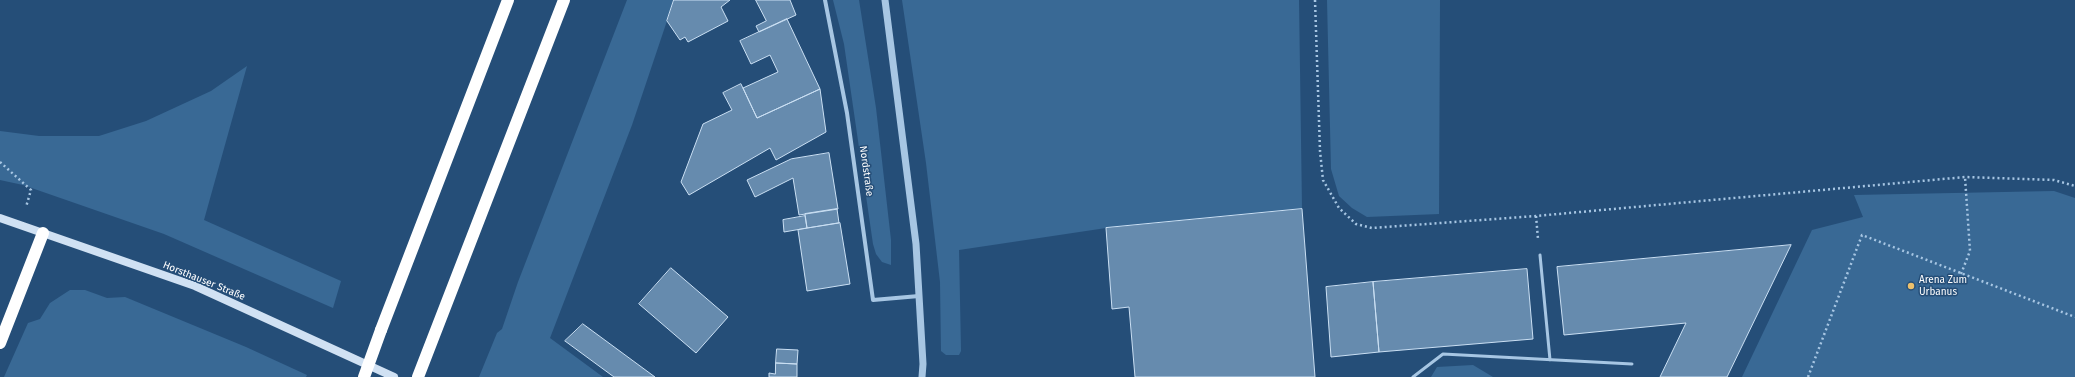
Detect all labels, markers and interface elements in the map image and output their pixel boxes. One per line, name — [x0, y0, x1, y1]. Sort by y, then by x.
street label: Nordstraße — [857, 145, 875, 197]
street label: Horsthauser Straße — [161, 259, 247, 303]
place label: Arena Zum Urbanus — [1919, 274, 1967, 298]
marker: Arena Zum Urbanus — [1906, 281, 1916, 291]

